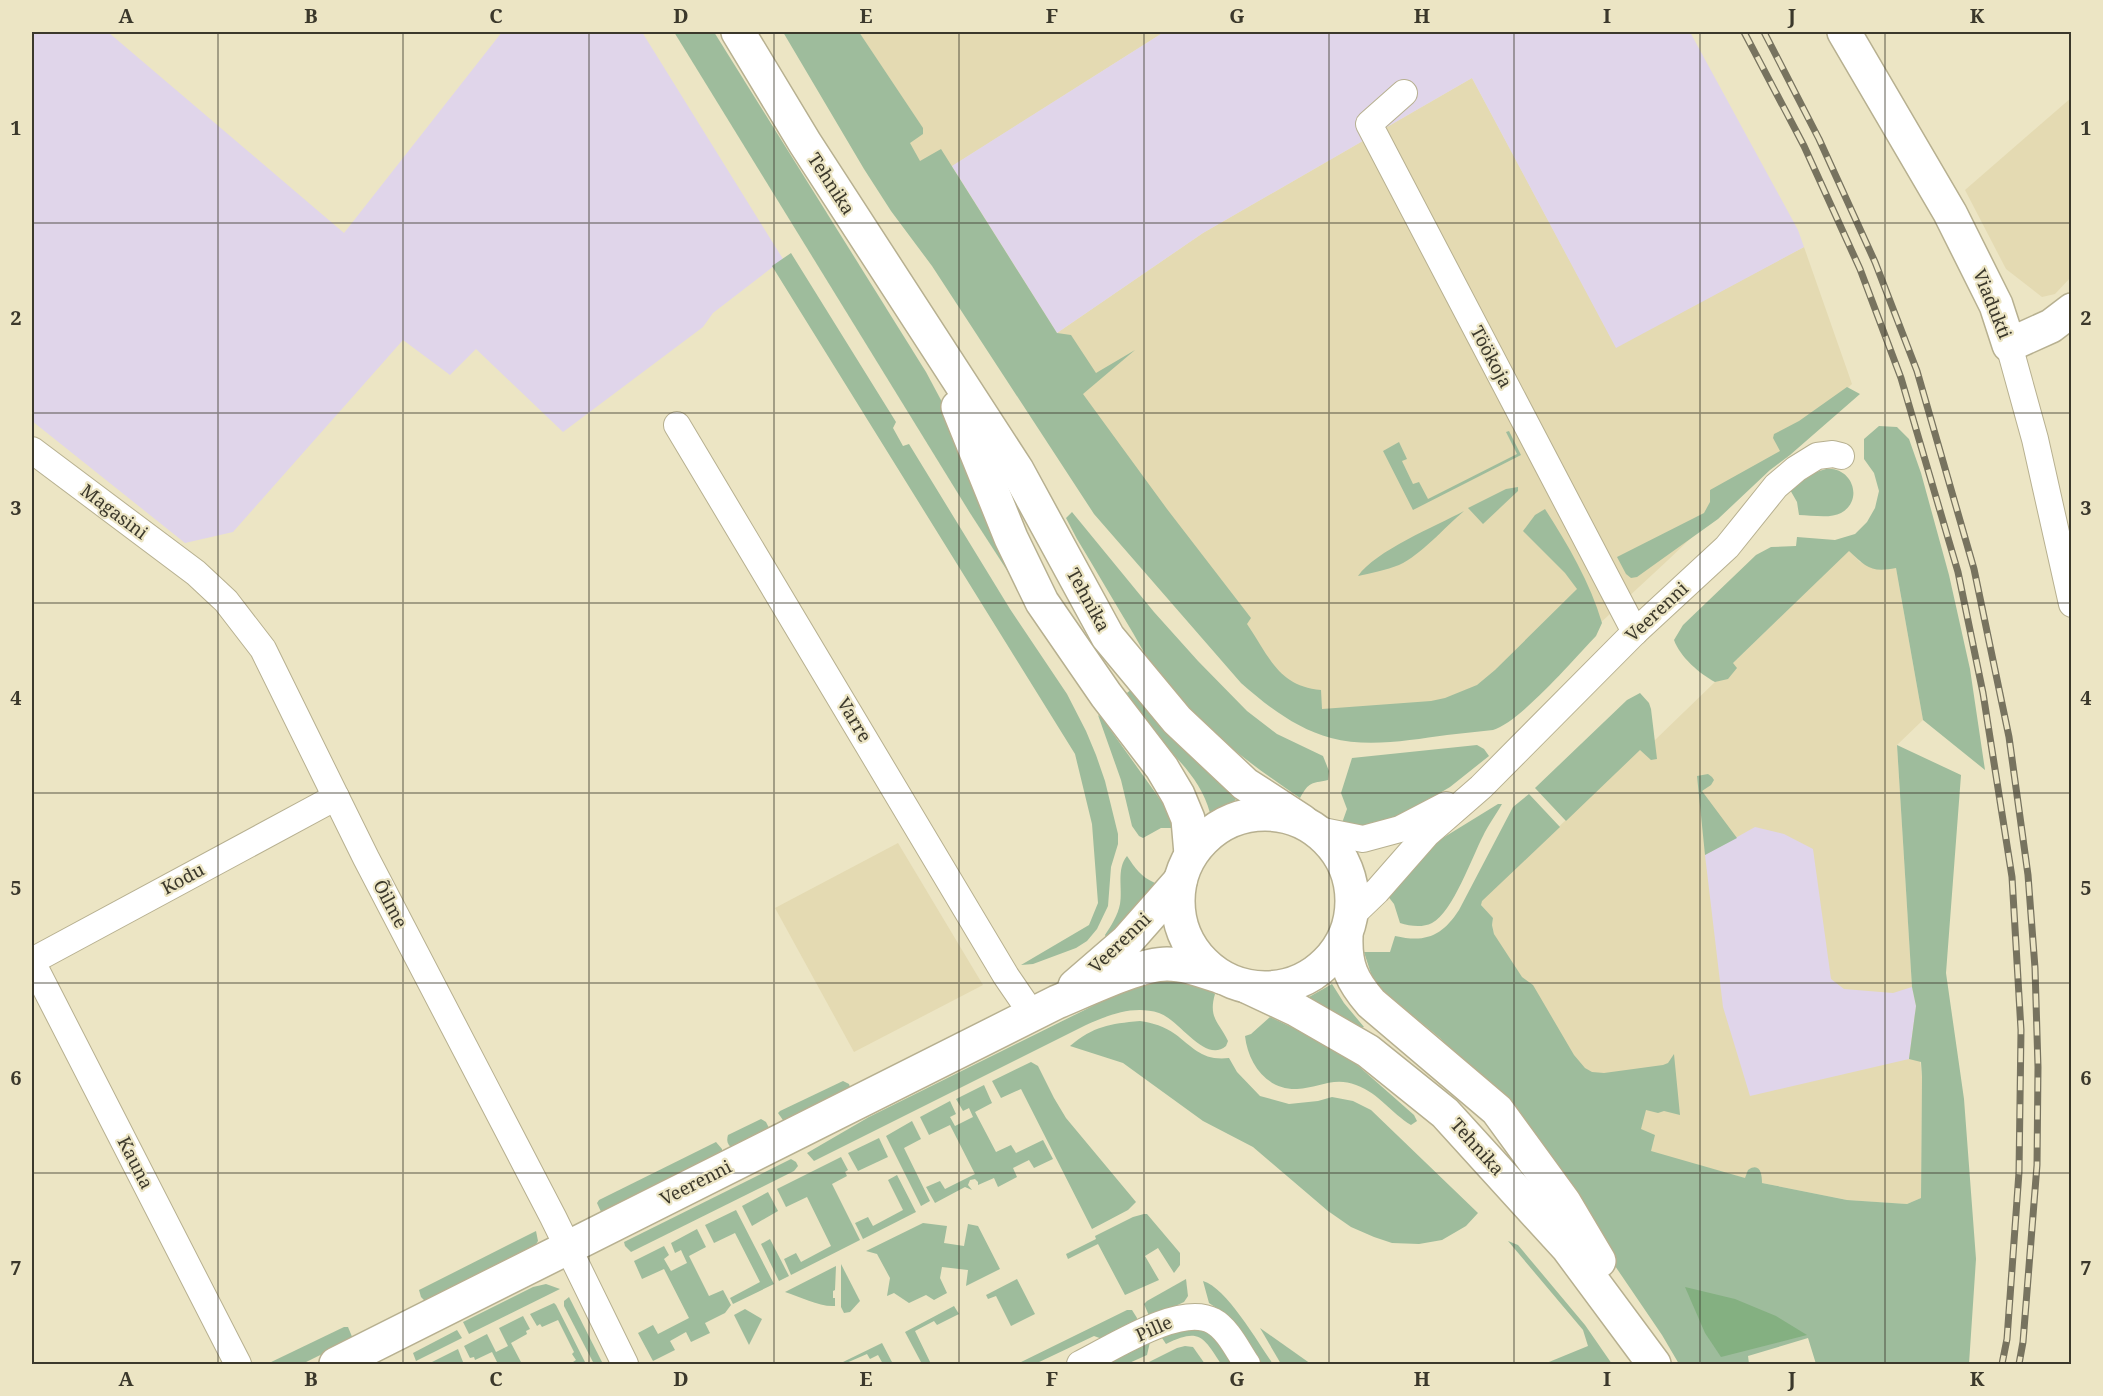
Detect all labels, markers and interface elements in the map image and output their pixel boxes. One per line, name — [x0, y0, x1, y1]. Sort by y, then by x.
text: A — [118, 2, 134, 29]
text: B — [304, 2, 318, 29]
text: C — [489, 2, 503, 29]
text: D — [673, 2, 689, 29]
text: E — [859, 2, 873, 29]
text: F — [1046, 2, 1058, 29]
text: G — [1229, 2, 1245, 29]
text: H — [1414, 2, 1430, 29]
text: I — [1603, 2, 1611, 29]
text: J — [1787, 2, 1796, 29]
text: K — [1970, 2, 1985, 29]
text: 1 — [10, 114, 22, 141]
text: 1 — [2080, 114, 2092, 141]
street label: Tehnika — [803, 148, 861, 219]
street label: Viadukti — [1968, 265, 2018, 342]
text: 2 — [10, 304, 22, 331]
text: 2 — [2080, 304, 2092, 331]
street label: Töökoja — [1466, 321, 1518, 392]
street label: Magasini — [76, 478, 153, 544]
text: 3 — [10, 494, 22, 521]
text: 3 — [2080, 494, 2092, 521]
street label: Tehnika — [1062, 563, 1116, 636]
street label: Veerenni — [1620, 576, 1693, 646]
text: 4 — [10, 684, 22, 711]
text: 4 — [2080, 684, 2092, 711]
street label: Varre — [832, 693, 877, 746]
street label: Kodu — [157, 857, 209, 899]
text: 5 — [10, 874, 22, 901]
text: 5 — [2080, 874, 2092, 901]
street label: Õilme — [368, 875, 414, 932]
street label: Veerenni — [1083, 907, 1156, 978]
text: 6 — [10, 1064, 22, 1091]
text: 6 — [2080, 1064, 2092, 1091]
street label: Tehnika — [1446, 1113, 1510, 1180]
street label: Kauna — [113, 1132, 159, 1193]
street label: Veerenni — [656, 1154, 736, 1210]
text: 7 — [10, 1254, 22, 1281]
text: 7 — [2080, 1254, 2092, 1281]
street label: Pille — [1132, 1310, 1176, 1347]
text: A — [118, 1365, 134, 1392]
text: B — [304, 1365, 318, 1392]
text: C — [489, 1365, 503, 1392]
text: D — [673, 1365, 689, 1392]
text: E — [859, 1365, 873, 1392]
text: F — [1046, 1365, 1058, 1392]
text: G — [1229, 1365, 1245, 1392]
text: H — [1414, 1365, 1430, 1392]
text: I — [1603, 1365, 1611, 1392]
text: J — [1787, 1365, 1796, 1392]
text: K — [1970, 1365, 1985, 1392]

